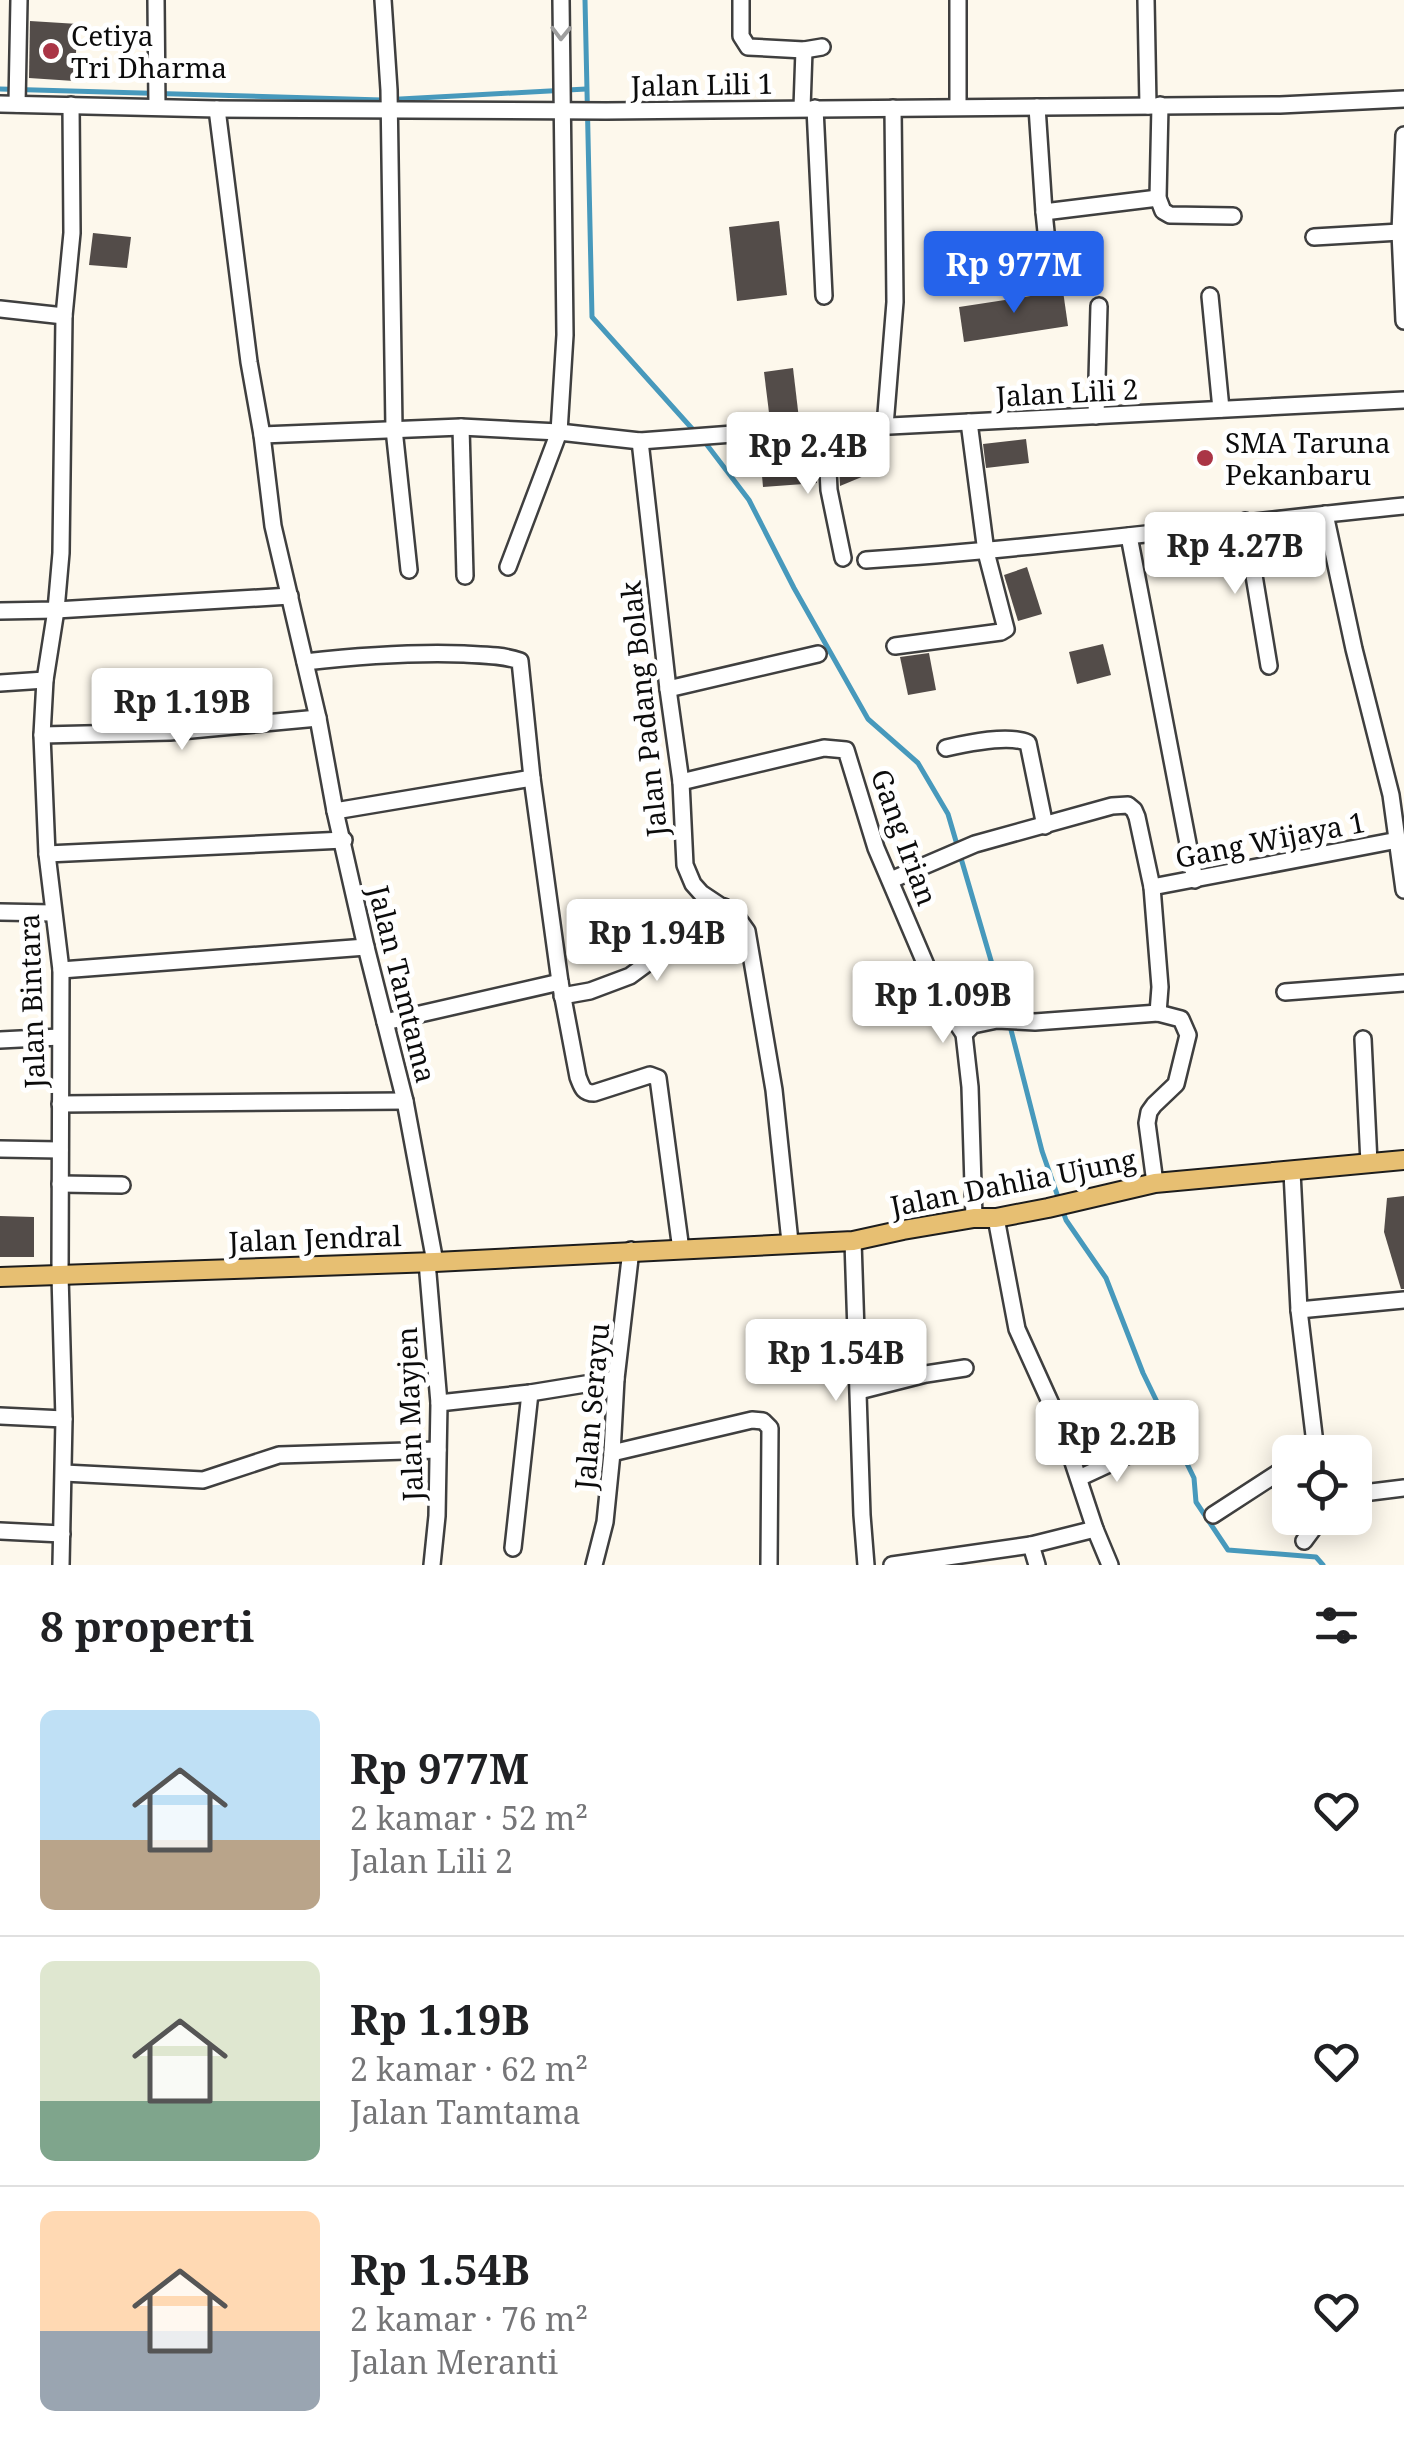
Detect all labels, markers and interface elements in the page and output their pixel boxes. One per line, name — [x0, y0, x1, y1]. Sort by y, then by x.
place label: Cetiya Tri Dharma — [71, 16, 227, 86]
one-way arrow — [550, 26, 572, 42]
marker: Cetiya Tri Dharma — [40, 40, 62, 62]
street label: Jalan Lili 1 — [629, 64, 774, 104]
pin: Rp 977M — [922, 231, 1106, 316]
text: Rp 977M — [946, 242, 1082, 285]
street label: Jalan Lili 2 — [994, 369, 1139, 415]
pin: Rp 2.4B — [716, 412, 900, 497]
text: Rp 2.4B — [749, 423, 867, 466]
place label: SMA Taruna Pekanbaru — [1225, 423, 1390, 493]
marker: SMA Taruna Pekanbaru — [1194, 447, 1216, 469]
pin: Rp 4.27B — [1132, 512, 1338, 597]
text: Rp 4.27B — [1167, 523, 1303, 566]
street label: Jalan Padang Bolak — [611, 579, 675, 840]
pin: Rp 1.19B — [79, 668, 285, 753]
text: Rp 1.19B — [114, 679, 250, 722]
street label: Gang Irian — [863, 764, 947, 910]
street label: Gang Wijaya 1 — [1172, 802, 1368, 876]
street label: Jalan Tamtama — [360, 880, 446, 1087]
pin: Rp 1.94B — [554, 899, 760, 984]
text: Rp 1.94B — [589, 910, 725, 953]
street label: Jalan Bintara — [9, 913, 53, 1090]
pin: Rp 1.09B — [840, 961, 1046, 1046]
text: Rp 1.09B — [875, 972, 1011, 1015]
street label: Jalan Dahlia Ujung — [886, 1140, 1139, 1225]
street label: Jalan Jendral — [227, 1216, 402, 1260]
pin: Rp 1.54B — [733, 1319, 939, 1404]
street label: Jalan Serayu — [565, 1321, 617, 1492]
street label: Jalan Mayjen — [387, 1326, 431, 1503]
text: Rp 1.54B — [768, 1330, 904, 1373]
pin: Rp 2.2B — [1025, 1400, 1209, 1485]
text: Rp 2.2B — [1058, 1411, 1176, 1454]
map controls — [1272, 1435, 1372, 1535]
button: locate — [1272, 1435, 1372, 1535]
text: 8 properti — [40, 1597, 254, 1654]
icon: filters — [1309, 1598, 1364, 1653]
text: Rp 977M — [350, 1739, 529, 1796]
icon: home — [120, 1750, 240, 1870]
icon: heart — [1309, 1783, 1364, 1838]
text: 2 kamar · 52 m² — [350, 1796, 588, 1839]
text: Jalan Lili 2 — [350, 1839, 513, 1882]
text: Rp 1.19B — [350, 1990, 530, 2047]
icon: home — [120, 2001, 240, 2121]
icon: heart — [1309, 2034, 1364, 2089]
text: 2 kamar · 62 m² — [350, 2047, 588, 2090]
text: Jalan Tamtama — [350, 2090, 581, 2133]
text: Rp 1.54B — [350, 2240, 530, 2297]
icon: home — [120, 2251, 240, 2371]
icon: heart — [1309, 2284, 1364, 2339]
text: 2 kamar · 76 m² — [350, 2297, 588, 2340]
text: Jalan Meranti — [350, 2340, 558, 2383]

